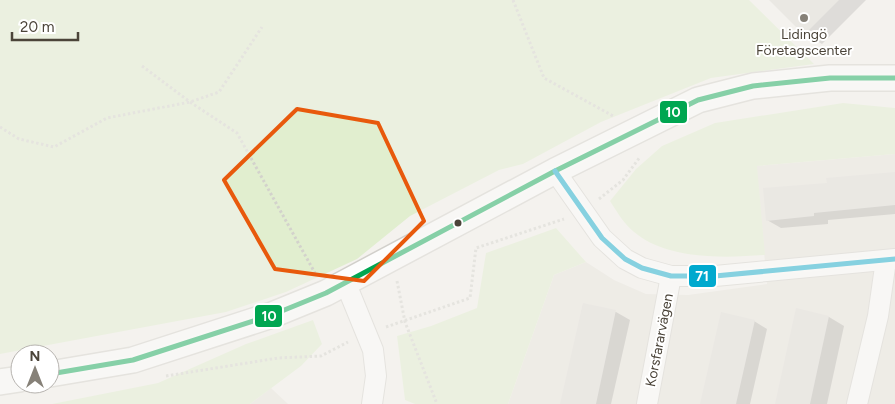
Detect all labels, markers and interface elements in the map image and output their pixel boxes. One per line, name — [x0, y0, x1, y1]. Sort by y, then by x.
scale bar — [12, 10, 79, 42]
marker: Lidingö Företagscenter — [798, 12, 810, 24]
text: 20 m — [20, 18, 54, 36]
place label: Lidingö Företagscenter — [756, 26, 852, 59]
line badge: 10 — [659, 100, 688, 124]
text: 10 — [666, 104, 680, 121]
unlabelled marker — [453, 218, 463, 228]
line badge: 71 — [688, 264, 717, 288]
text: 71 — [695, 268, 709, 285]
street label: Korsfararvägen — [642, 292, 677, 388]
line badge: 10 — [254, 304, 283, 328]
text: 10 — [262, 308, 276, 325]
north arrow — [10, 344, 60, 394]
text: N — [30, 348, 40, 365]

